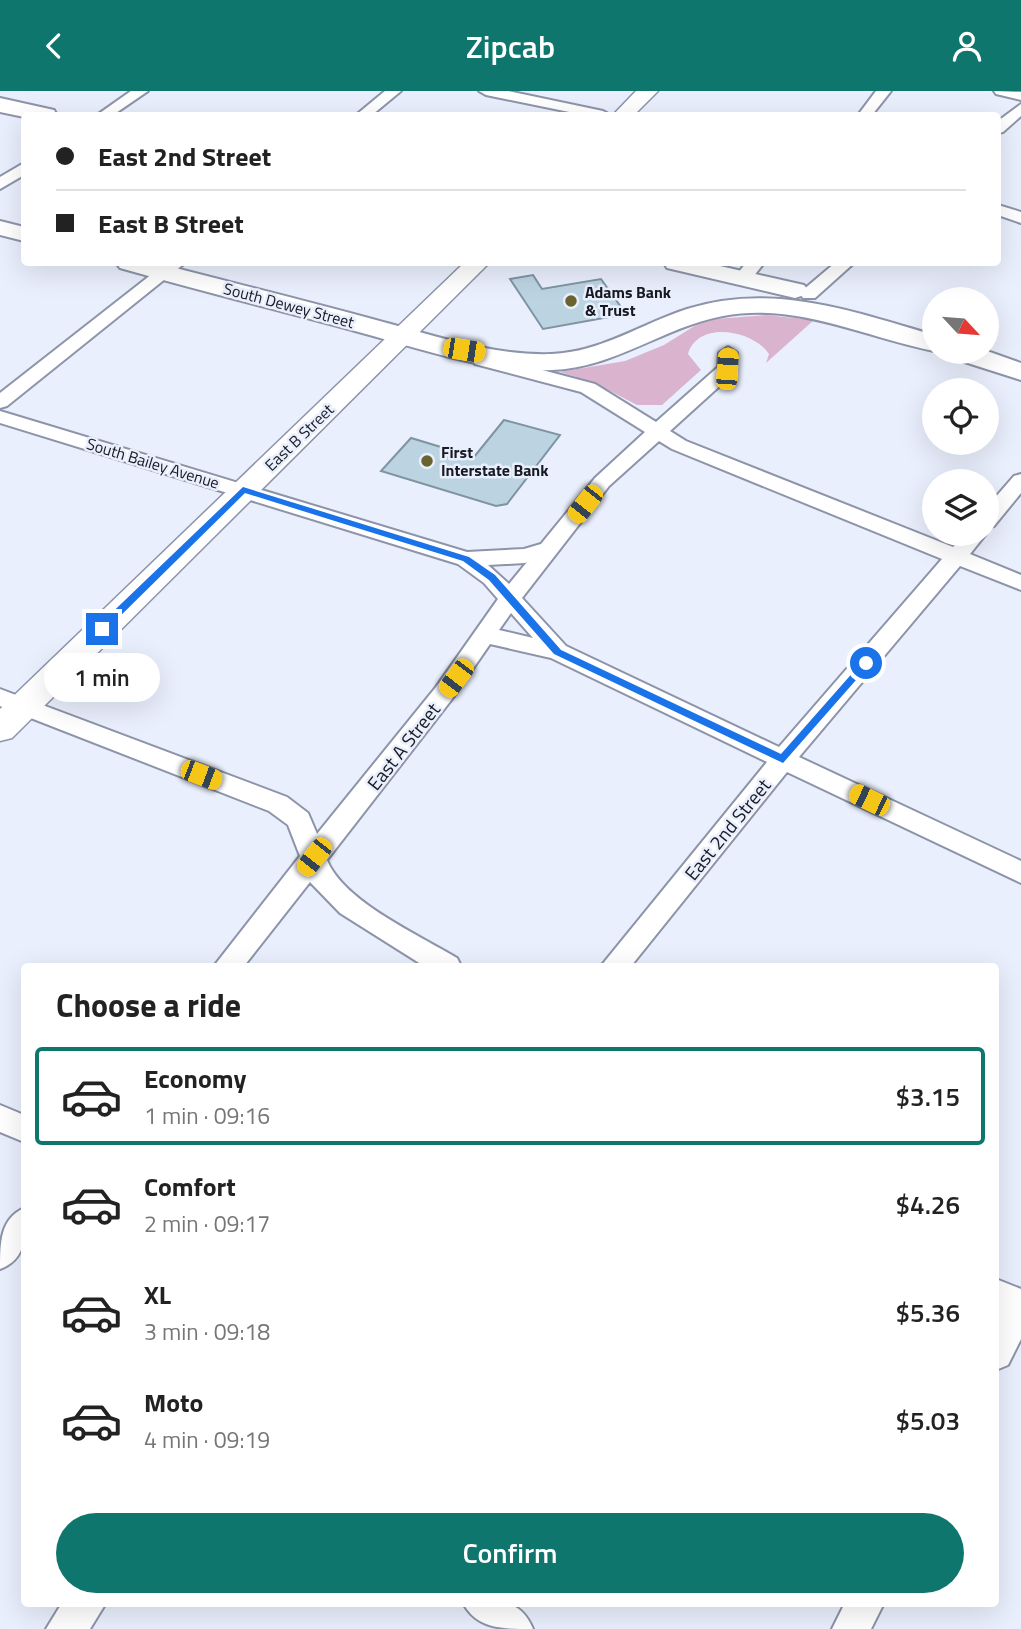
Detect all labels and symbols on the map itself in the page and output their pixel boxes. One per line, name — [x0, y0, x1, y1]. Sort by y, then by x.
street label: South Dewey Street — [221, 276, 357, 334]
place label: Adams Bank & Trust — [585, 280, 672, 322]
north arrow — [922, 287, 999, 364]
marker: Adams Bank & Trust — [563, 293, 579, 309]
car — [442, 336, 487, 364]
car — [716, 347, 739, 391]
street label: East B Street — [259, 398, 339, 476]
street label: South Bailey Avenue — [84, 431, 222, 495]
place label: First Interstate Bank — [441, 440, 549, 482]
marker: First Interstate Bank — [419, 453, 435, 469]
car — [564, 481, 607, 527]
route end — [86, 613, 118, 645]
route start — [850, 647, 882, 679]
callout: 1 min — [44, 653, 160, 703]
car — [435, 655, 478, 701]
street label: East A Street — [359, 696, 447, 796]
car — [178, 758, 225, 792]
street label: East 2nd Street — [677, 772, 777, 886]
car — [846, 781, 893, 819]
car — [293, 834, 336, 880]

